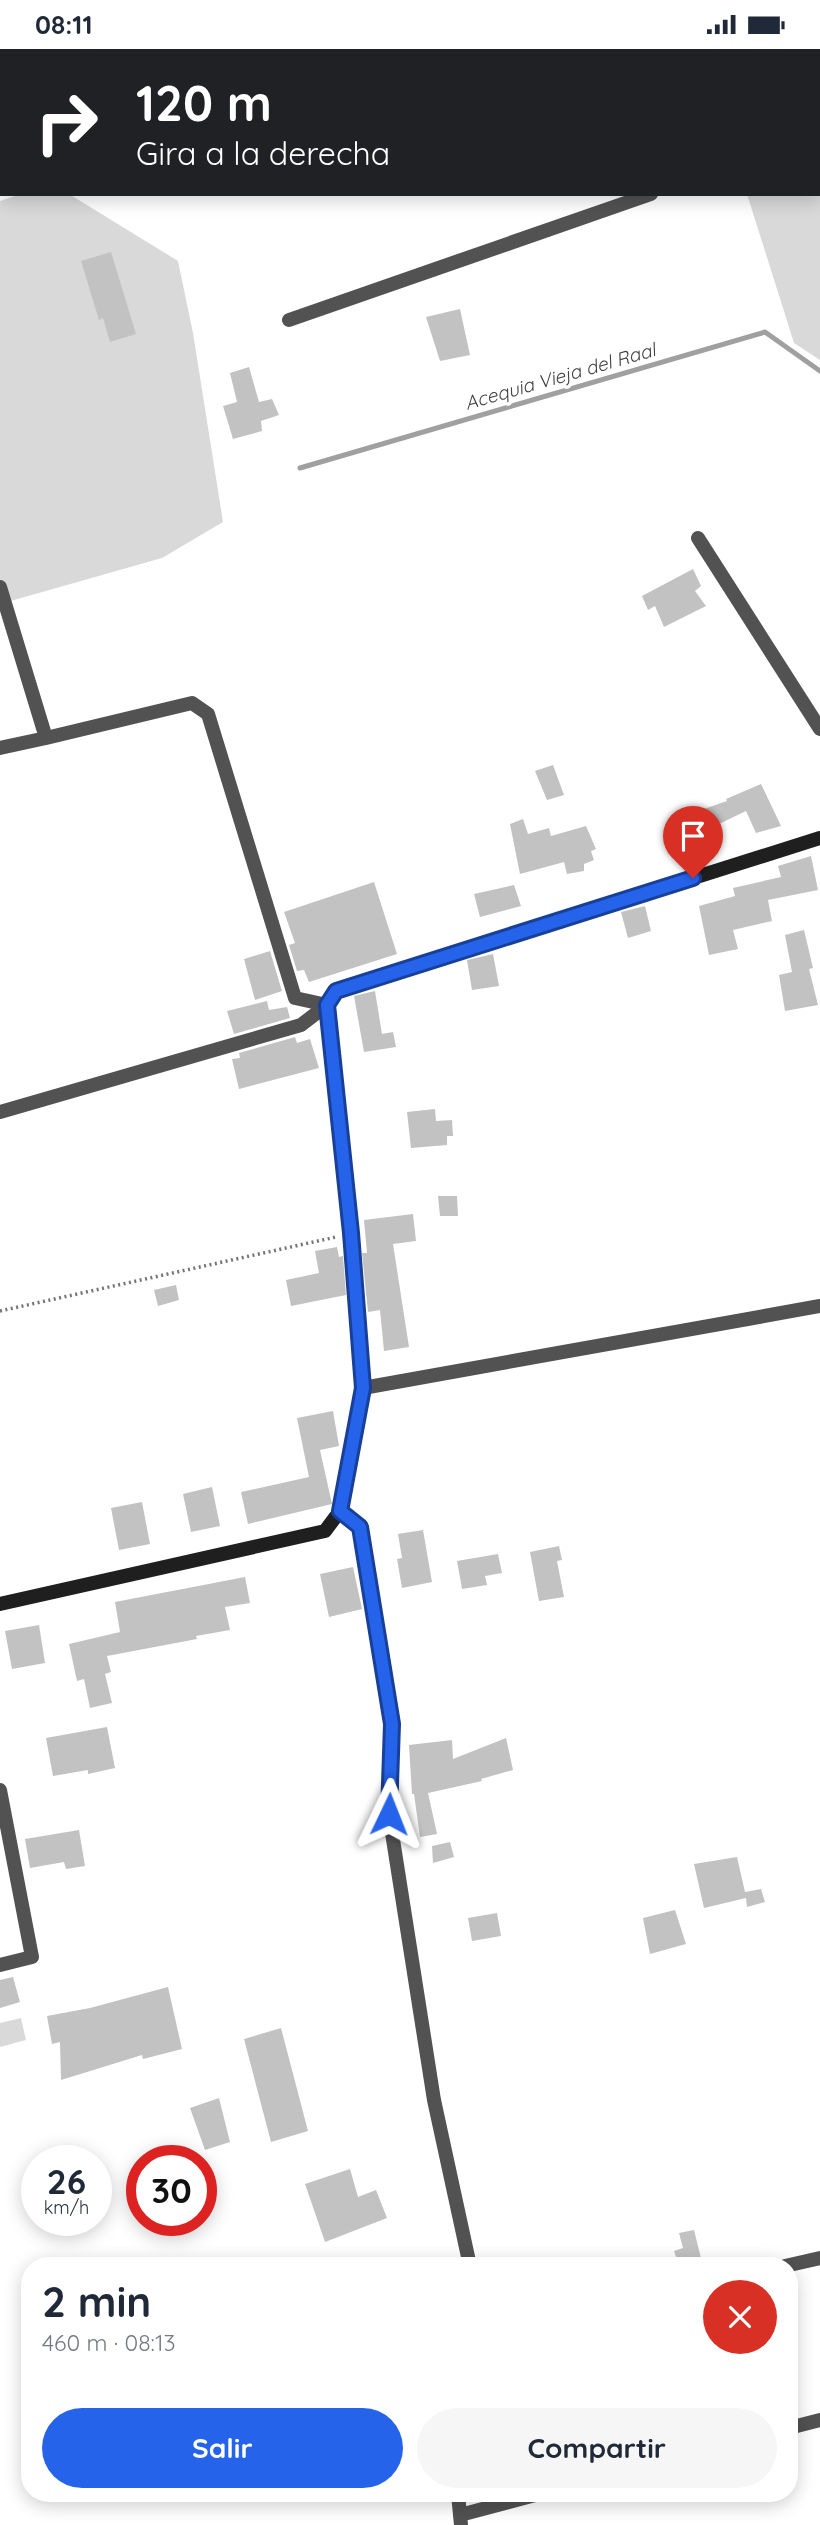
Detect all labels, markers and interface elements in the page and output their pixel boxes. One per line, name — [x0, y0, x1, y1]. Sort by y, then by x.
text: 08:11 — [35, 8, 93, 41]
text: 120 m — [136, 72, 272, 133]
icon: right — [21, 77, 112, 168]
text: Gira a la derecha — [136, 133, 390, 173]
water label: Acequia Vieja del Raal — [462, 337, 661, 415]
pin — [663, 806, 723, 878]
icon: arrive — [674, 817, 712, 855]
position arrow — [352, 1777, 426, 1851]
speed limit sign: 30 — [126, 2145, 217, 2236]
text: 26 — [47, 2159, 86, 2203]
text: km/h — [44, 2196, 89, 2219]
text: 2 min — [42, 2275, 151, 2328]
button: close — [703, 2280, 777, 2354]
text: 460 m · 08:13 — [42, 2328, 175, 2357]
button: Salir — [42, 2408, 403, 2488]
button: Compartir — [417, 2408, 777, 2488]

